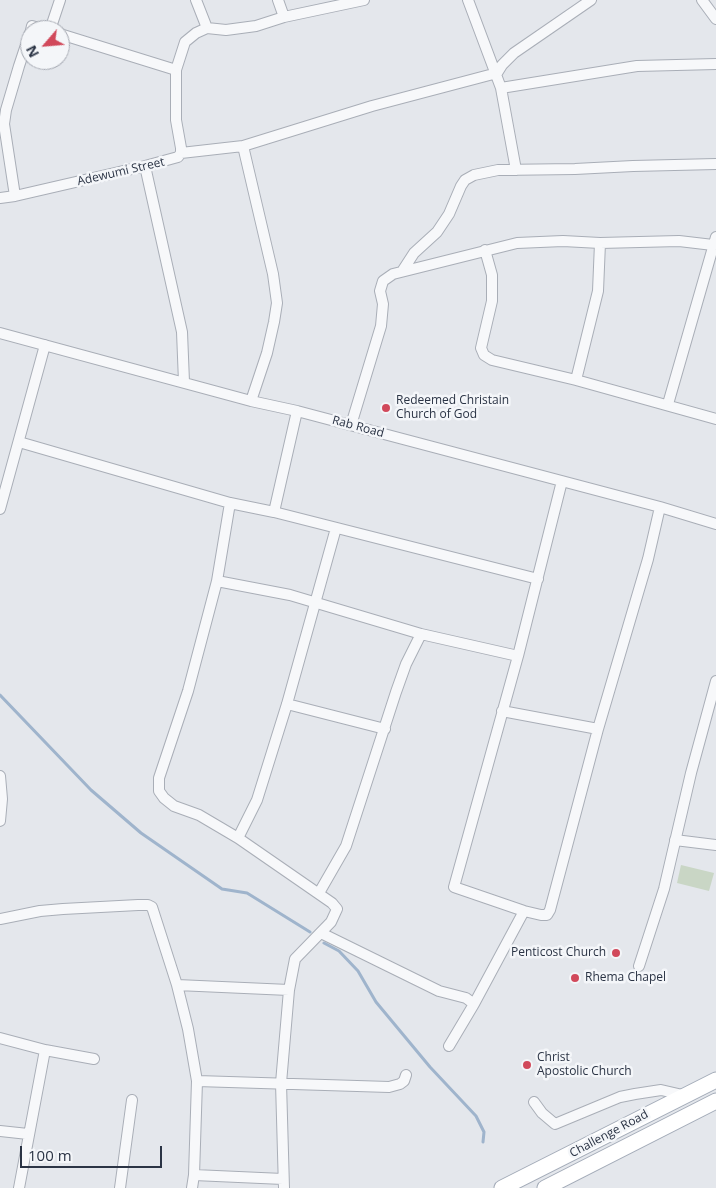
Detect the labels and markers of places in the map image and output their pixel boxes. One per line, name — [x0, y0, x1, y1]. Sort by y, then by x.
place label: Redeemed Christain Church of God — [396, 394, 509, 422]
marker: Redeemed Christain Church of God — [380, 402, 392, 414]
place label: Penticost Church — [511, 946, 606, 960]
marker: Penticost Church — [610, 947, 622, 959]
place label: Rhema Chapel — [585, 971, 666, 985]
marker: Rhema Chapel — [569, 972, 581, 984]
place label: Christ Apostolic Church — [537, 1051, 632, 1079]
marker: Christ Apostolic Church — [521, 1059, 533, 1071]

